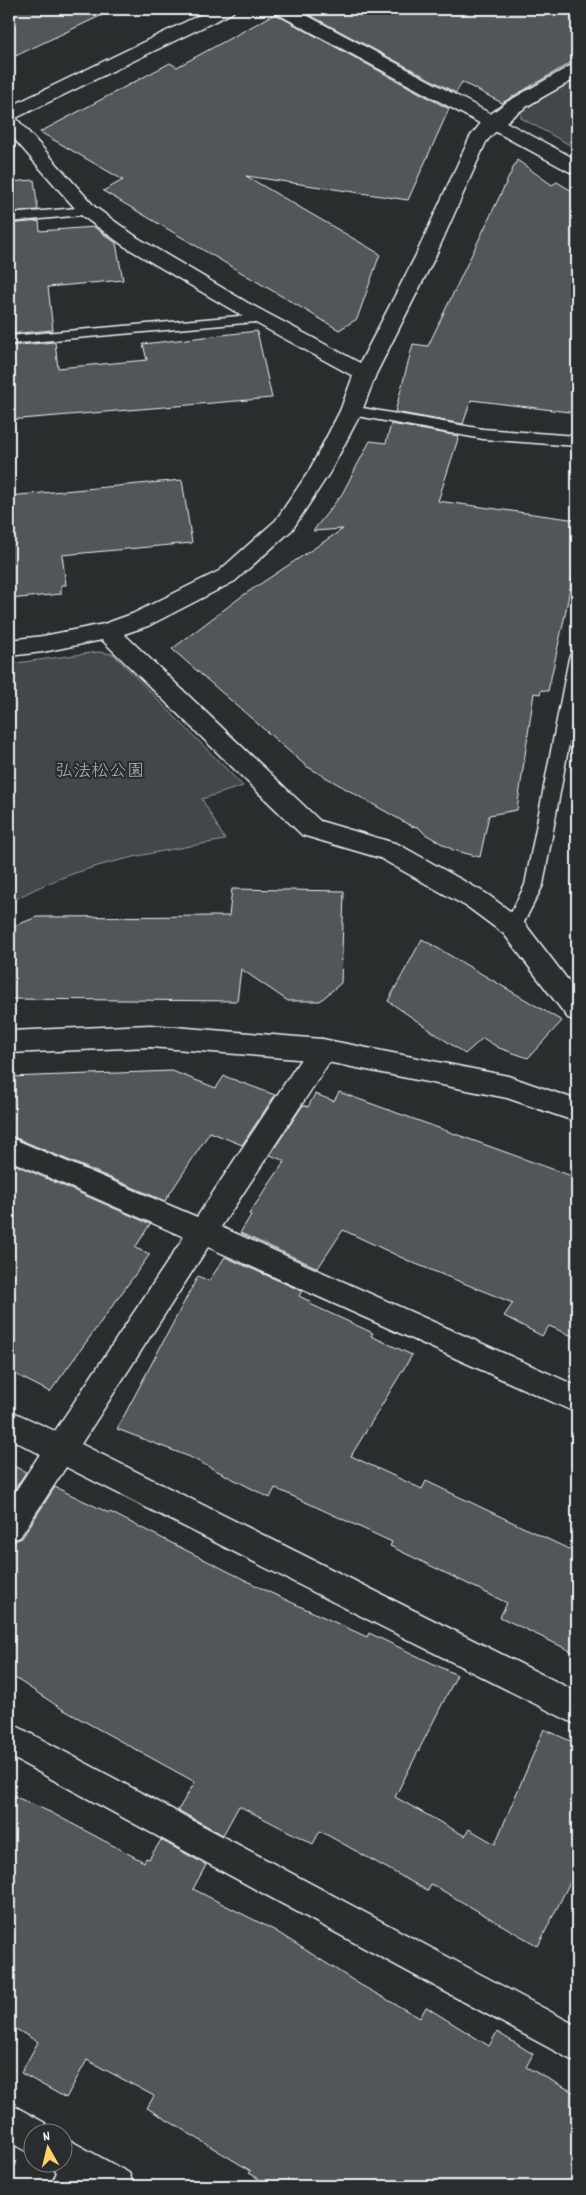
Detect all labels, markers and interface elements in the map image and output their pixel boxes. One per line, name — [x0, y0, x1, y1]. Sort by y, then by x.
park label: 弘法松公園 — [55, 760, 145, 785]
north arrow — [22, 2122, 72, 2172]
text: N — [42, 2127, 51, 2147]

